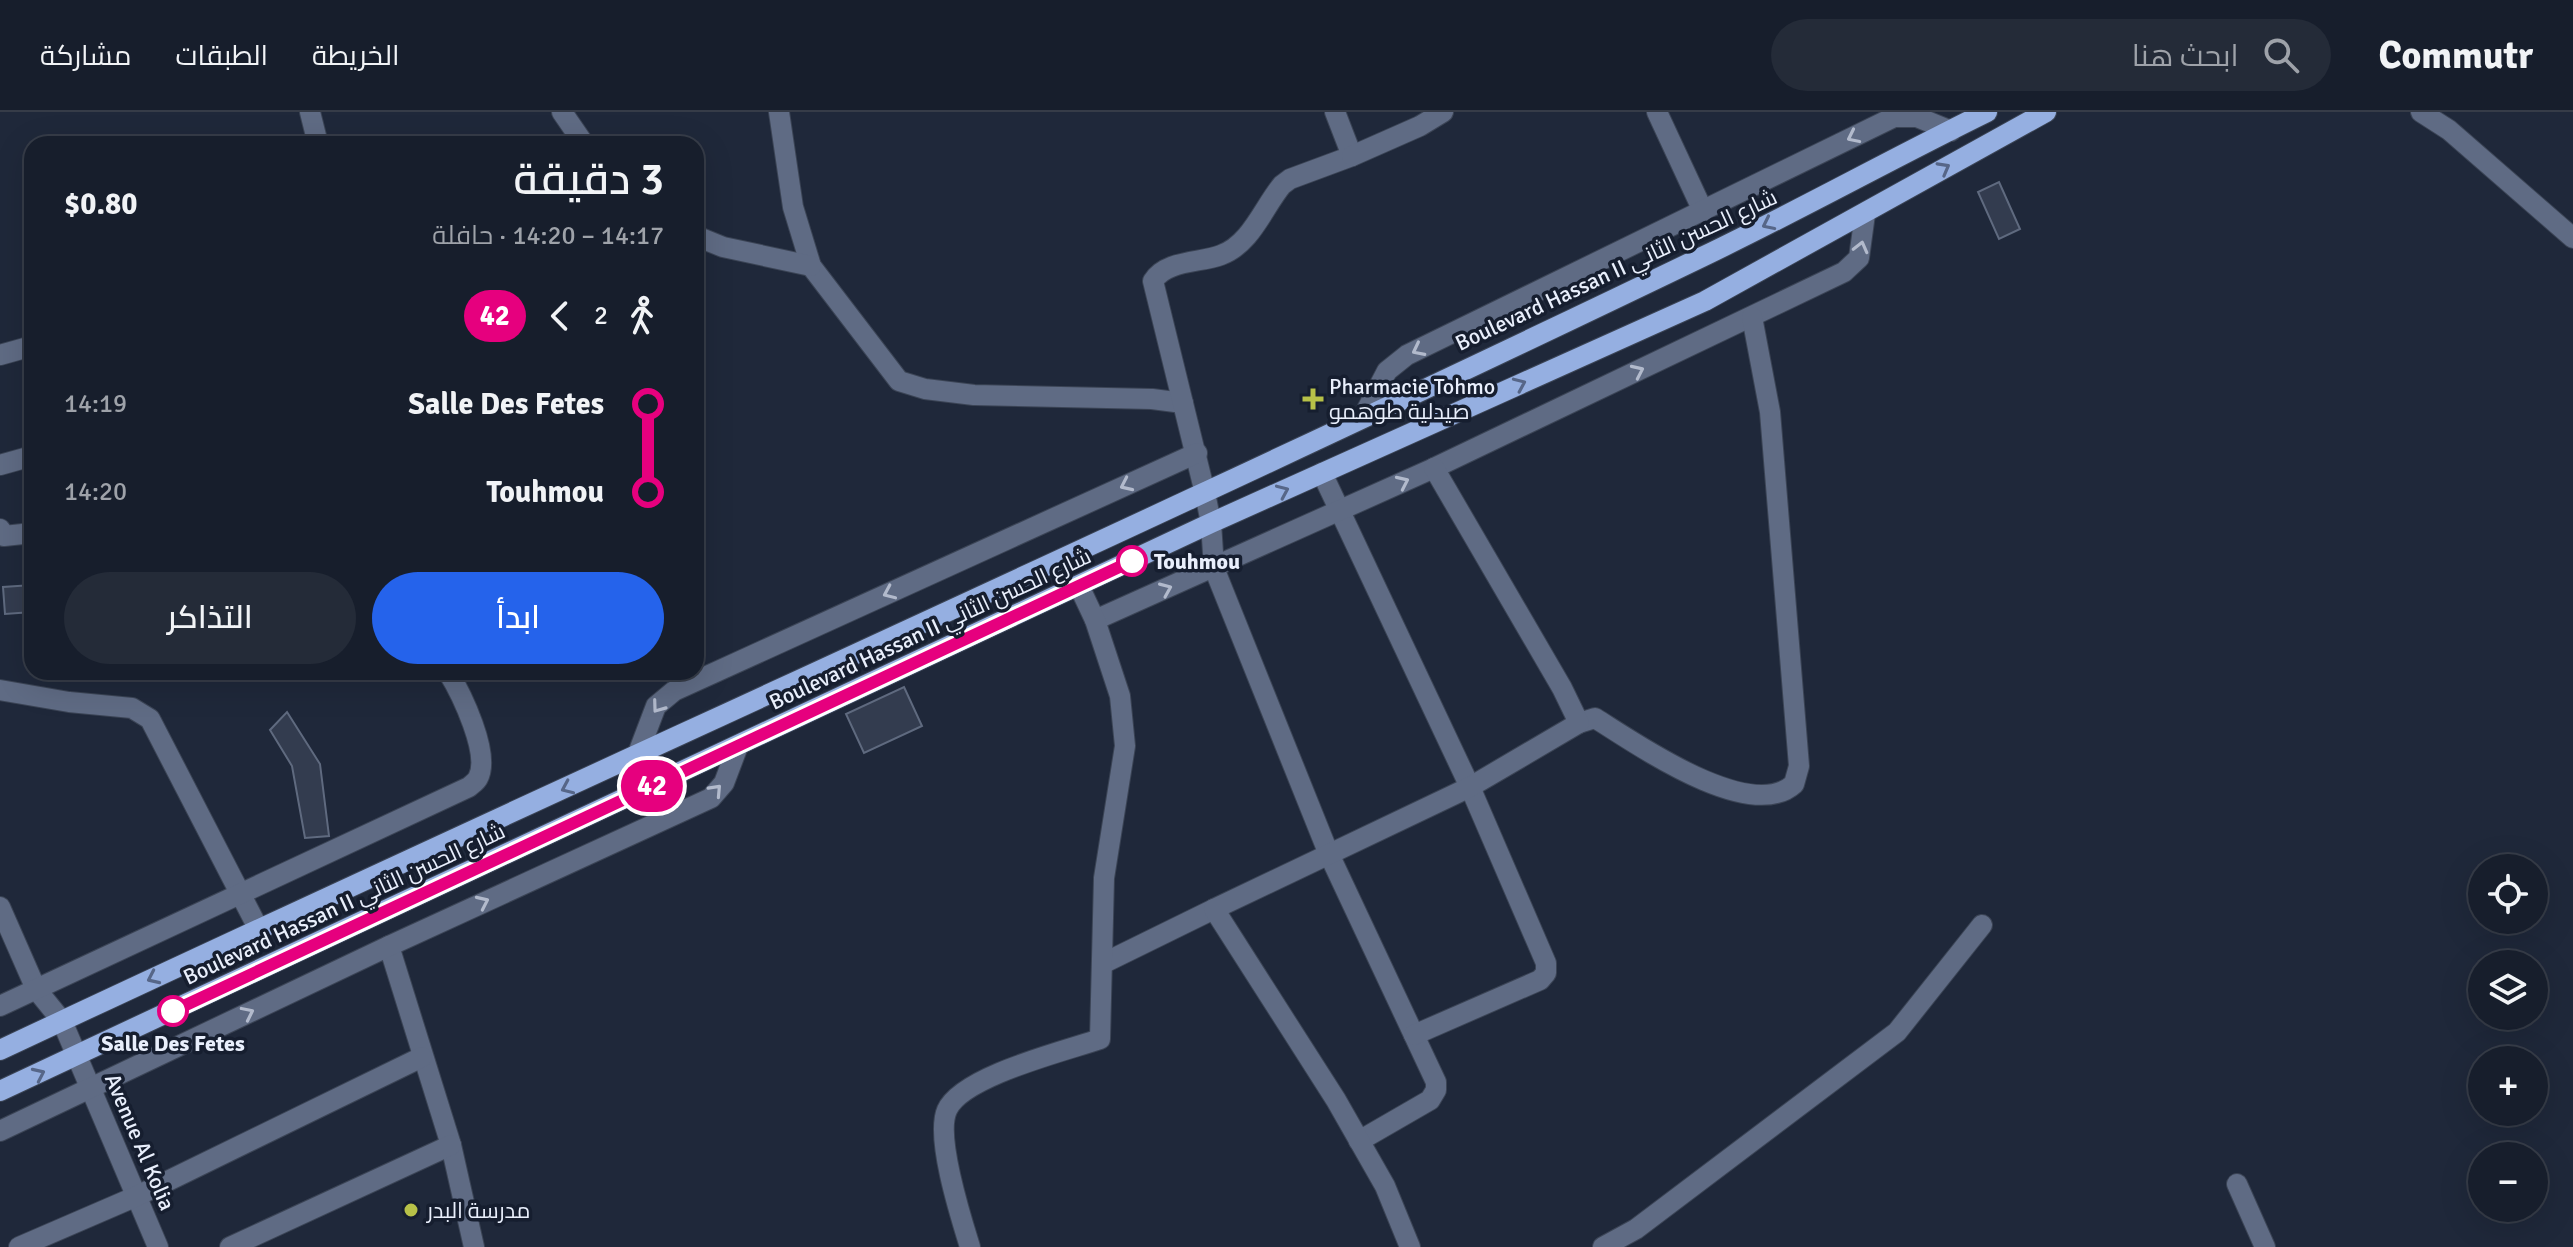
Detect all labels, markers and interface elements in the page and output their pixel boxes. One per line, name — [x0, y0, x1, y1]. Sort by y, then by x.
search box — [1771, 19, 2331, 91]
text: Commutr — [2379, 32, 2533, 79]
icon: search — [2259, 33, 2303, 77]
text: ابحث هنا — [2132, 38, 2239, 75]
text: مشاركة — [40, 39, 131, 73]
text: الطبقات — [175, 39, 268, 73]
text: الخريطة — [312, 39, 399, 73]
one-way arrow — [1847, 128, 1861, 144]
text: 3 دقيقة — [513, 153, 664, 207]
one-way arrow — [1936, 162, 1950, 178]
street label: Boulevard Hassan II شارع الحسن الثاني — [1451, 183, 1782, 359]
text: $0.80 — [64, 186, 137, 223]
one-way arrow — [1762, 215, 1777, 230]
text: 14:17 – 14:20 · حافلة — [432, 220, 664, 252]
one-way arrow — [1851, 241, 1868, 254]
icon: back — [538, 294, 582, 338]
icon: walk — [620, 294, 664, 338]
text: 42 — [480, 299, 510, 333]
text: 2 — [594, 300, 608, 332]
one-way arrow — [1412, 340, 1427, 356]
one-way arrow — [1630, 365, 1645, 381]
place label: Pharmacie Tohmo صيدلية طوهمو — [1329, 373, 1495, 425]
one-way arrow — [1511, 378, 1526, 394]
text: Salle Des Fetes — [408, 386, 604, 423]
text: 14:19 — [64, 388, 127, 420]
marker: Pharmacie Tohmo صيدلية طوهمو — [1304, 390, 1322, 408]
text: Touhmou — [487, 474, 604, 511]
one-way arrow — [1119, 475, 1134, 491]
text: 14:20 — [64, 476, 127, 508]
one-way arrow — [1395, 476, 1410, 492]
one-way arrow — [1274, 485, 1289, 501]
street label: Boulevard Hassan II شارع الحسن الثاني — [765, 542, 1096, 718]
marker: Touhmou — [1117, 546, 1147, 576]
place label: Touhmou — [1154, 548, 1240, 575]
button: التذاكر — [64, 572, 356, 664]
button: ابدأ — [372, 572, 664, 664]
one-way arrow — [1158, 582, 1172, 598]
one-way arrow — [883, 583, 897, 599]
one-way arrow — [653, 698, 668, 713]
line badge: 42 — [616, 760, 688, 812]
text: 42 — [637, 769, 667, 803]
one-way arrow — [561, 778, 576, 794]
one-way arrow — [706, 785, 721, 799]
street label: Boulevard Hassan II شارع الحسن الثاني — [179, 817, 510, 993]
map controls — [2468, 854, 2548, 1222]
button: locate — [2468, 854, 2548, 934]
one-way arrow — [474, 896, 489, 912]
button: layers — [2468, 950, 2548, 1030]
one-way arrow — [147, 968, 161, 984]
marker: Salle Des Fetes — [158, 996, 188, 1026]
one-way arrow — [239, 1007, 254, 1023]
place label: Salle Des Fetes — [101, 1030, 245, 1057]
button: + — [2468, 1046, 2548, 1126]
one-way arrow — [30, 1068, 45, 1084]
street label: Avenue Al Kolia — [99, 1070, 181, 1214]
button: − — [2468, 1142, 2548, 1222]
place label: مدرسة البدر — [425, 1197, 530, 1224]
marker: مدرسة البدر — [402, 1201, 420, 1219]

